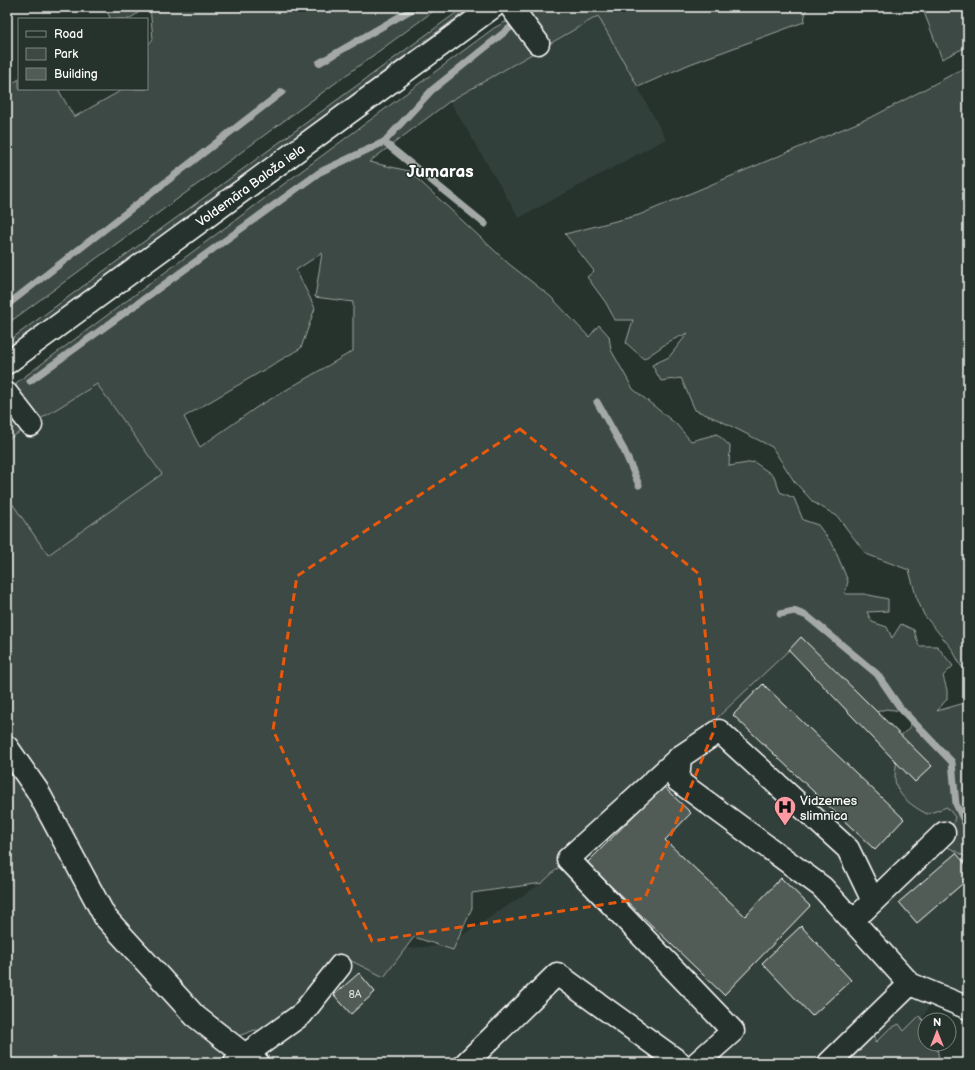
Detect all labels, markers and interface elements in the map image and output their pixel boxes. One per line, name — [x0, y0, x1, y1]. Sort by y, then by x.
legend — [18, 18, 148, 90]
text: Road — [54, 27, 83, 42]
text: Park — [54, 47, 78, 62]
text: Building — [54, 67, 98, 82]
street label: Voldemāra Baloža iela — [193, 141, 308, 231]
district label: Jumaras — [406, 162, 474, 182]
place label: Vidzemes slimnīca — [800, 793, 858, 824]
hospital icon: Vidzemes slimnīca — [772, 794, 798, 827]
house number: 8A — [348, 988, 362, 1001]
north arrow — [917, 1012, 957, 1052]
text: N — [933, 1016, 941, 1029]

